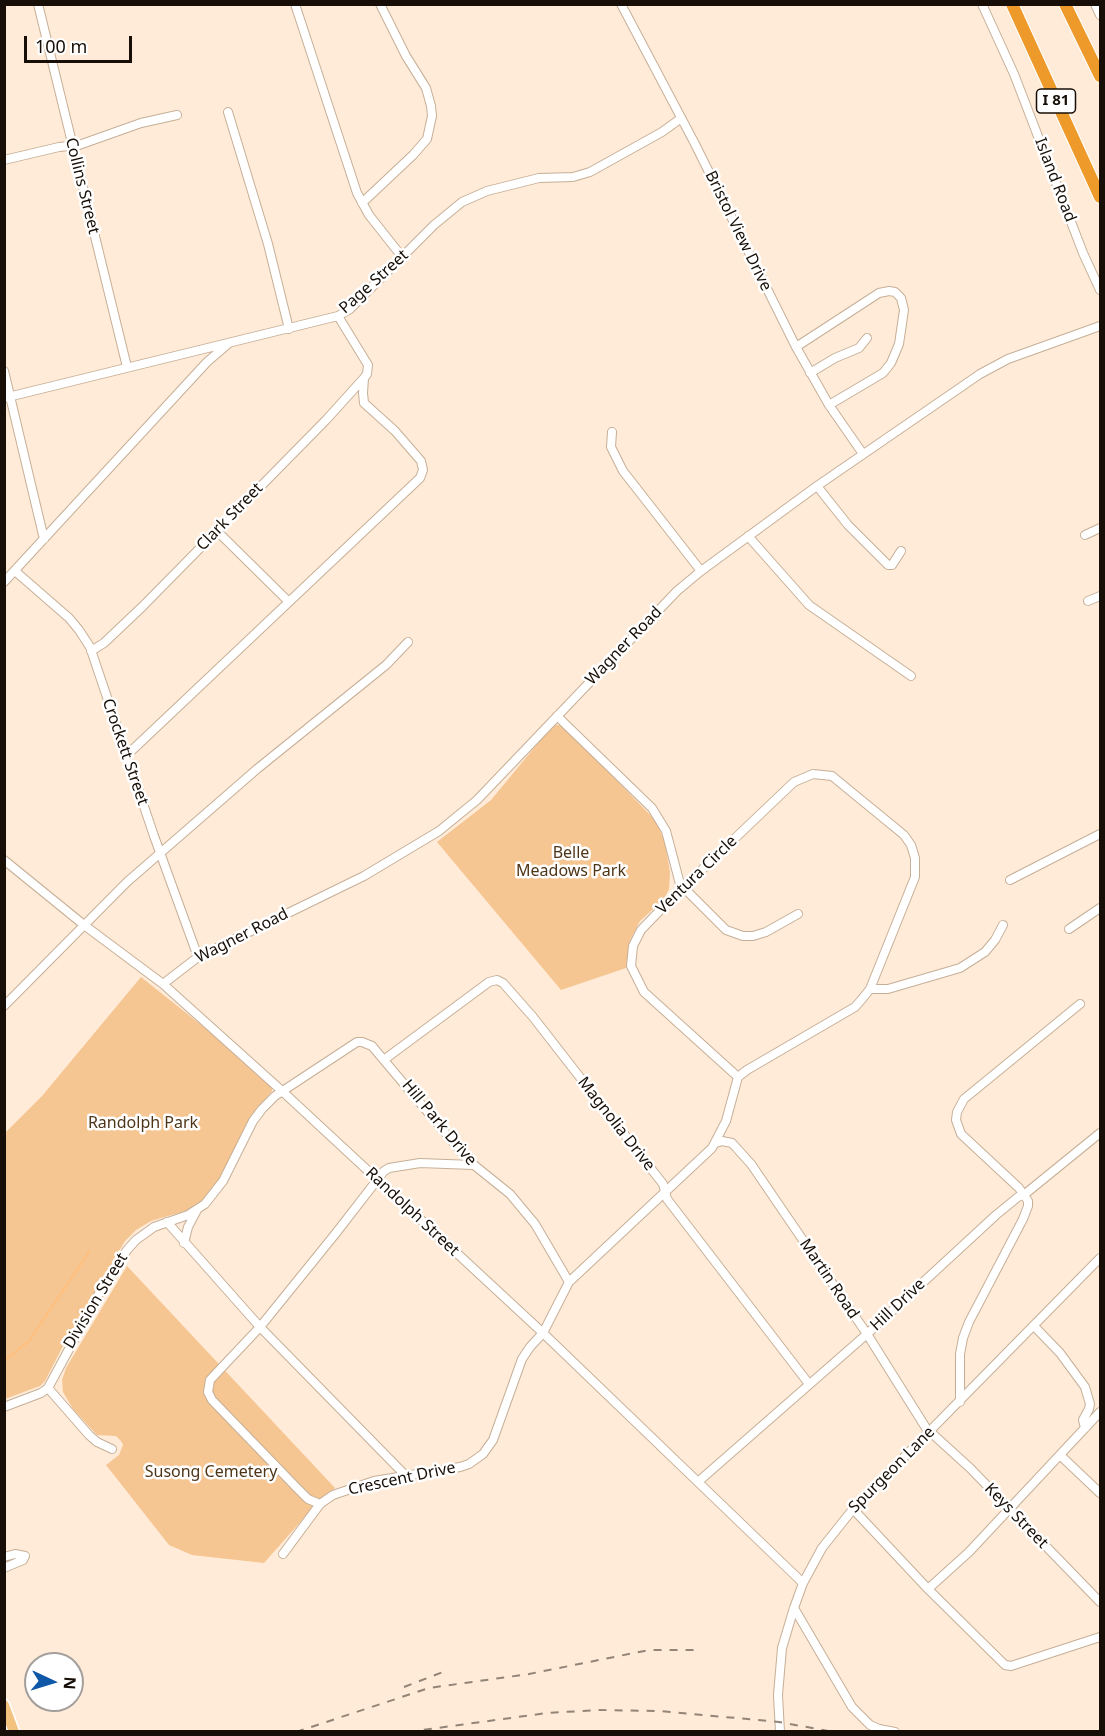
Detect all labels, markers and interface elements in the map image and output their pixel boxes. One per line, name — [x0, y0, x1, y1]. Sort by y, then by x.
scale bar — [27, 24, 135, 62]
text: 100 m — [35, 34, 87, 58]
road number: I 81 — [1036, 89, 1076, 113]
street label: Island Road — [1030, 135, 1080, 225]
street label: Collins Street — [61, 136, 103, 236]
street label: Bristol View Drive — [701, 168, 775, 294]
street label: Page Street — [335, 246, 413, 318]
street label: Clark Street — [193, 479, 267, 555]
street label: Wagner Road — [582, 603, 666, 689]
street label: Crockett Street — [98, 696, 152, 808]
street label: Ventura Circle — [653, 832, 741, 918]
park label: Belle Meadows Park — [516, 843, 626, 881]
street label: Wagner Road — [192, 904, 292, 968]
street label: Magnolia Drive — [573, 1073, 659, 1175]
street label: Hill Park Drive — [398, 1076, 480, 1170]
park label: Randolph Park — [88, 1113, 198, 1133]
street label: Randolph Street — [361, 1164, 463, 1260]
street label: Martin Road — [795, 1235, 863, 1323]
street label: Division Street — [60, 1250, 132, 1352]
street label: Hill Drive — [867, 1275, 929, 1335]
street label: Spurgeon Lane — [845, 1423, 939, 1517]
street label: Crescent Drive — [347, 1458, 457, 1500]
park label: Susong Cemetery — [145, 1462, 277, 1482]
street label: Keys Street — [980, 1479, 1052, 1553]
north arrow — [24, 1652, 84, 1712]
text: N — [59, 1676, 81, 1690]

